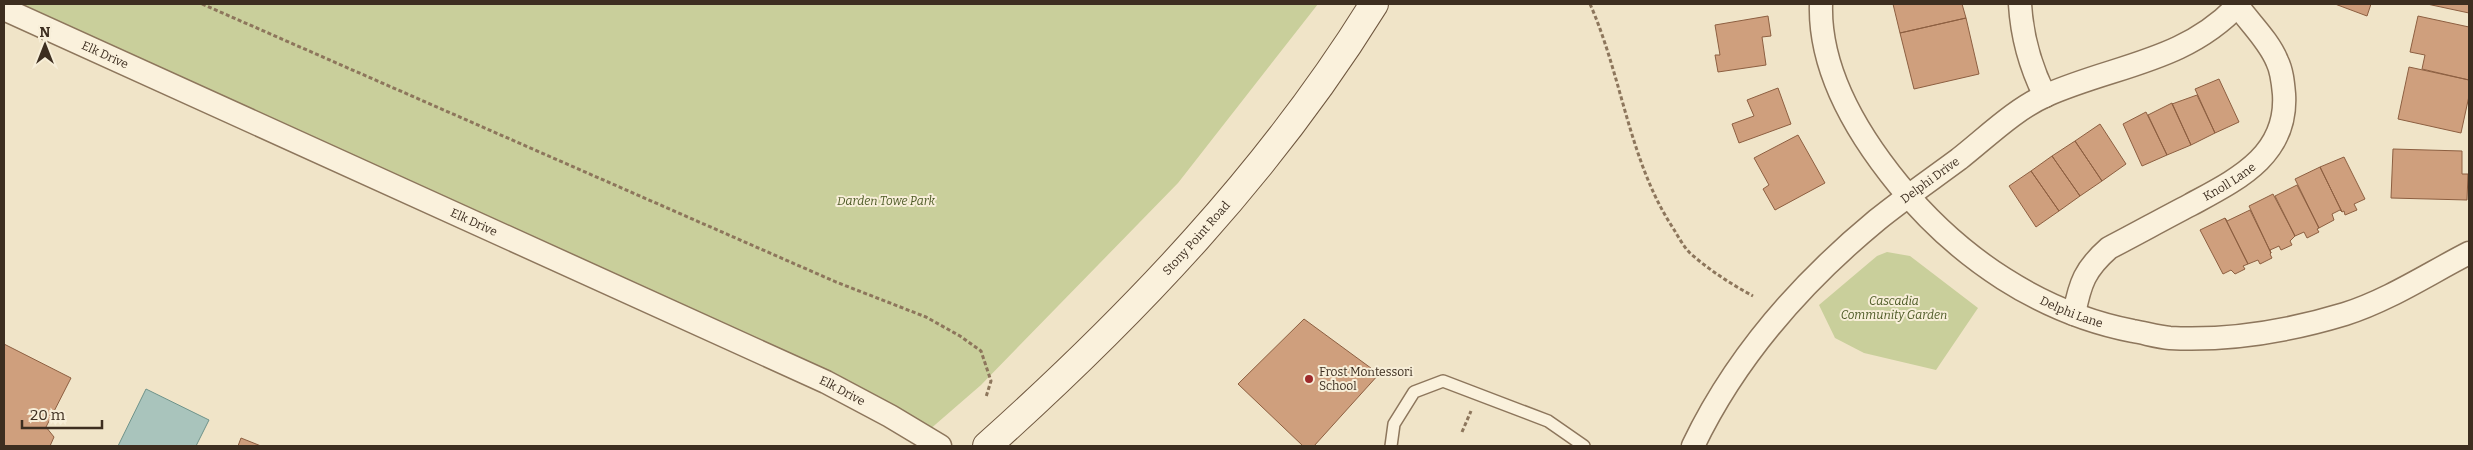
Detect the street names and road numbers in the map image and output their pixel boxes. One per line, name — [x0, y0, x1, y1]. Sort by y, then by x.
street label: Elk Drive — [80, 38, 131, 72]
street label: Delphi Drive — [1898, 154, 1962, 206]
street label: Knoll Lane — [2201, 160, 2258, 204]
street label: Stony Point Road — [1160, 199, 1233, 278]
street label: Elk Drive — [448, 206, 499, 239]
street label: Delphi Lane — [2038, 293, 2105, 330]
street label: Elk Drive — [817, 373, 867, 408]

